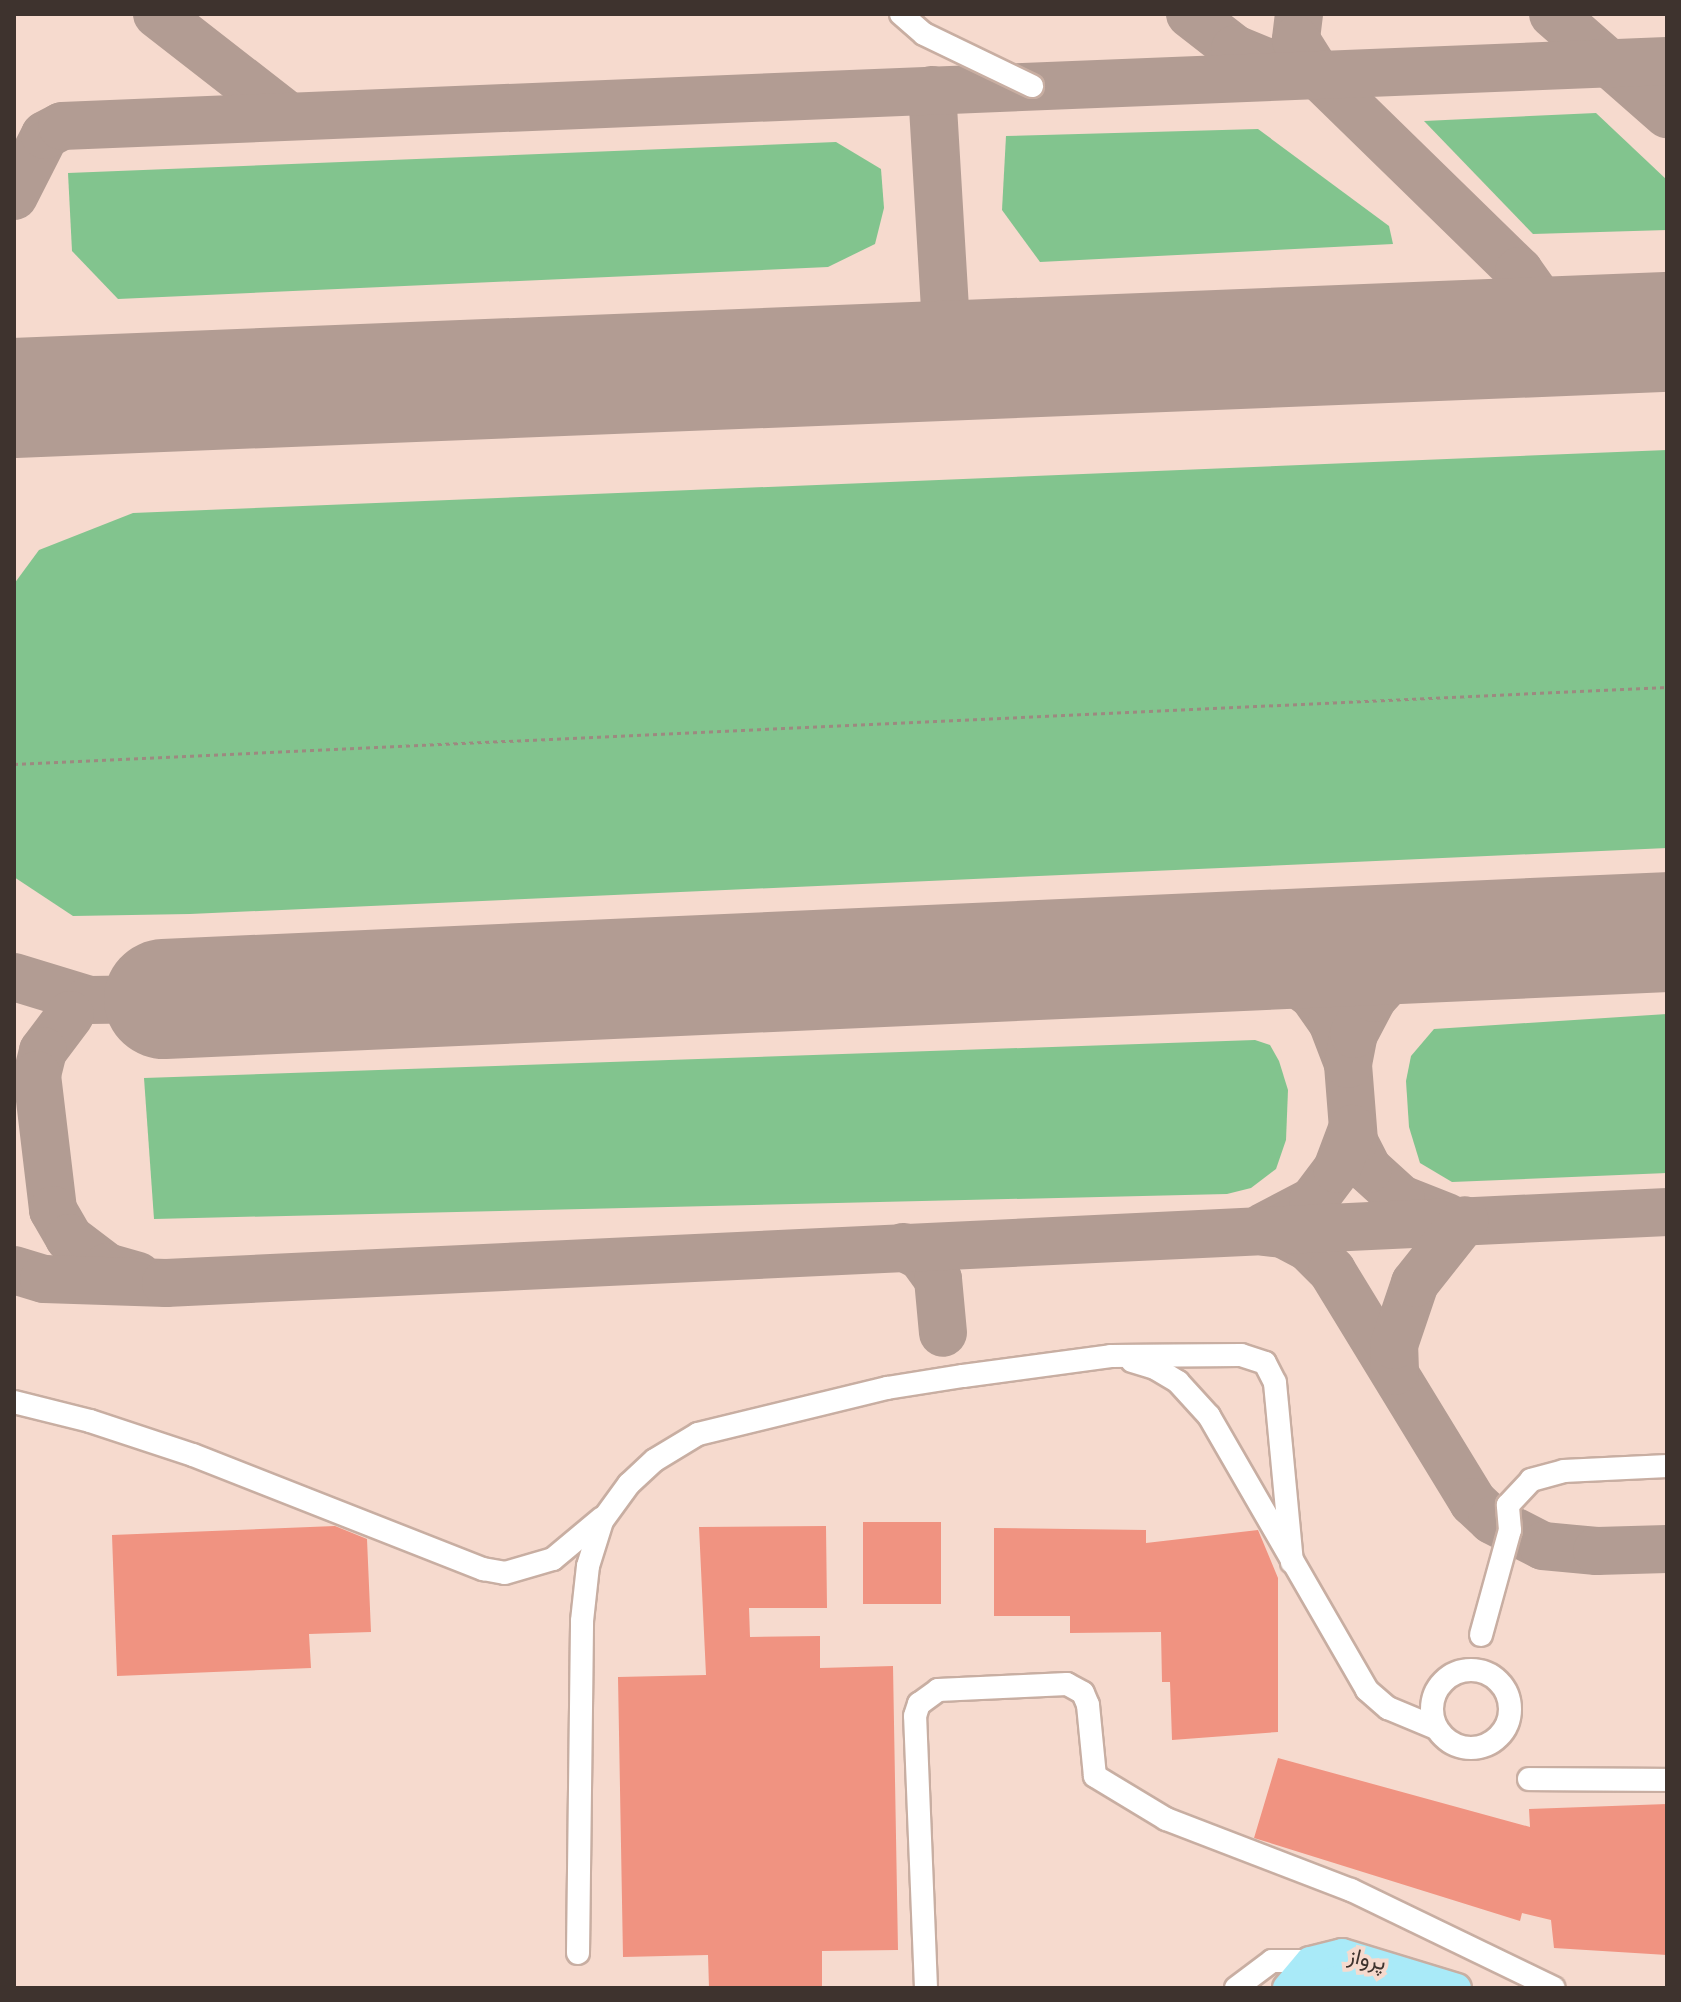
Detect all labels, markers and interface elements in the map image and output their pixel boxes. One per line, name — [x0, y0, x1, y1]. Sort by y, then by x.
street label: پرواز — [1345, 1943, 1389, 1977]

